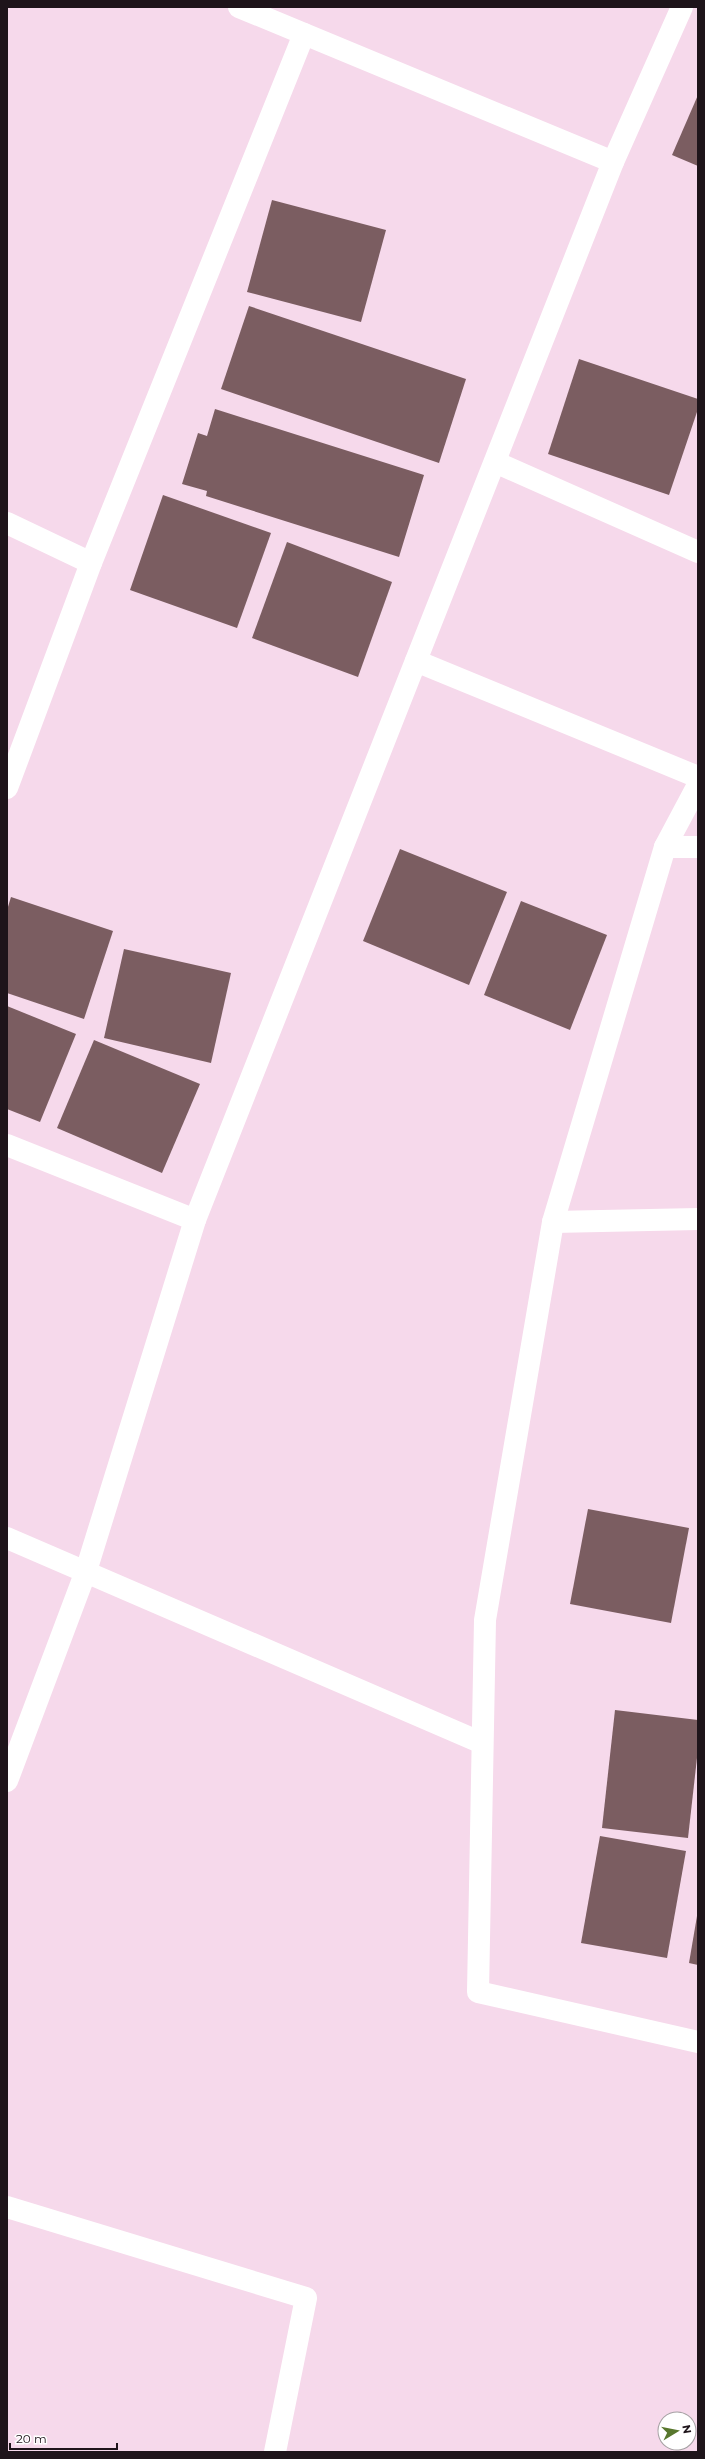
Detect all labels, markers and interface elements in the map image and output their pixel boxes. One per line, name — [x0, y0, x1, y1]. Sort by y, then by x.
north arrow — [657, 2411, 697, 2451]
text: N — [679, 2424, 695, 2435]
scale bar — [10, 2425, 117, 2451]
text: 20 m — [16, 2431, 47, 2446]

